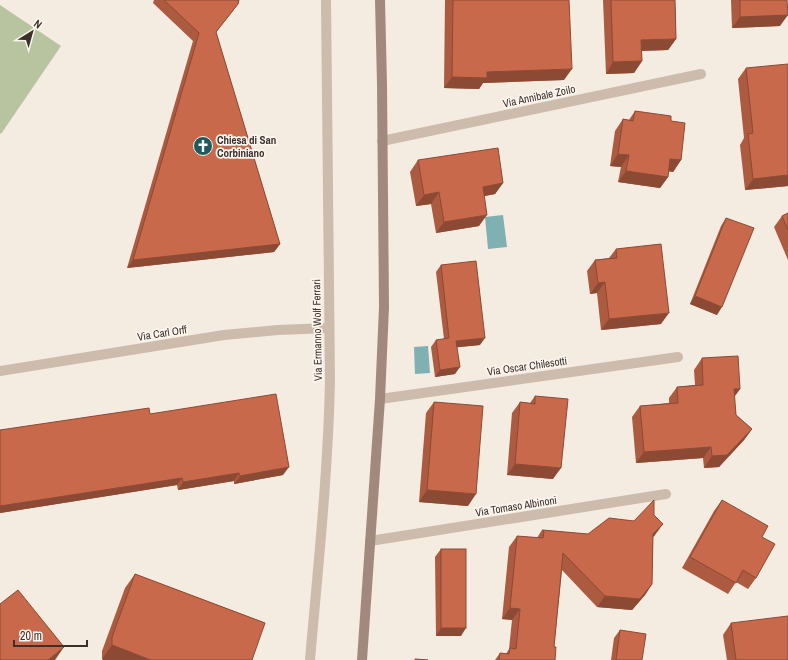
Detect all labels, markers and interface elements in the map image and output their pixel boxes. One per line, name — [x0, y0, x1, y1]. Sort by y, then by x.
north arrow — [12, 12, 52, 52]
text: N — [31, 16, 45, 32]
street label: Via Annibale Zoilo — [502, 82, 576, 110]
place label: Chiesa di San Corbiniano — [217, 133, 276, 160]
church icon: Chiesa di San Corbiniano — [192, 135, 214, 157]
street label: Via Ermanno Wolf Ferrari — [309, 279, 325, 381]
street label: Via Carl Orff — [136, 322, 188, 344]
street label: Via Oscar Chilesotti — [486, 353, 568, 379]
street label: Via Tomaso Albinoni — [474, 493, 558, 519]
scale bar — [14, 622, 87, 648]
text: 20 m — [20, 628, 42, 644]

